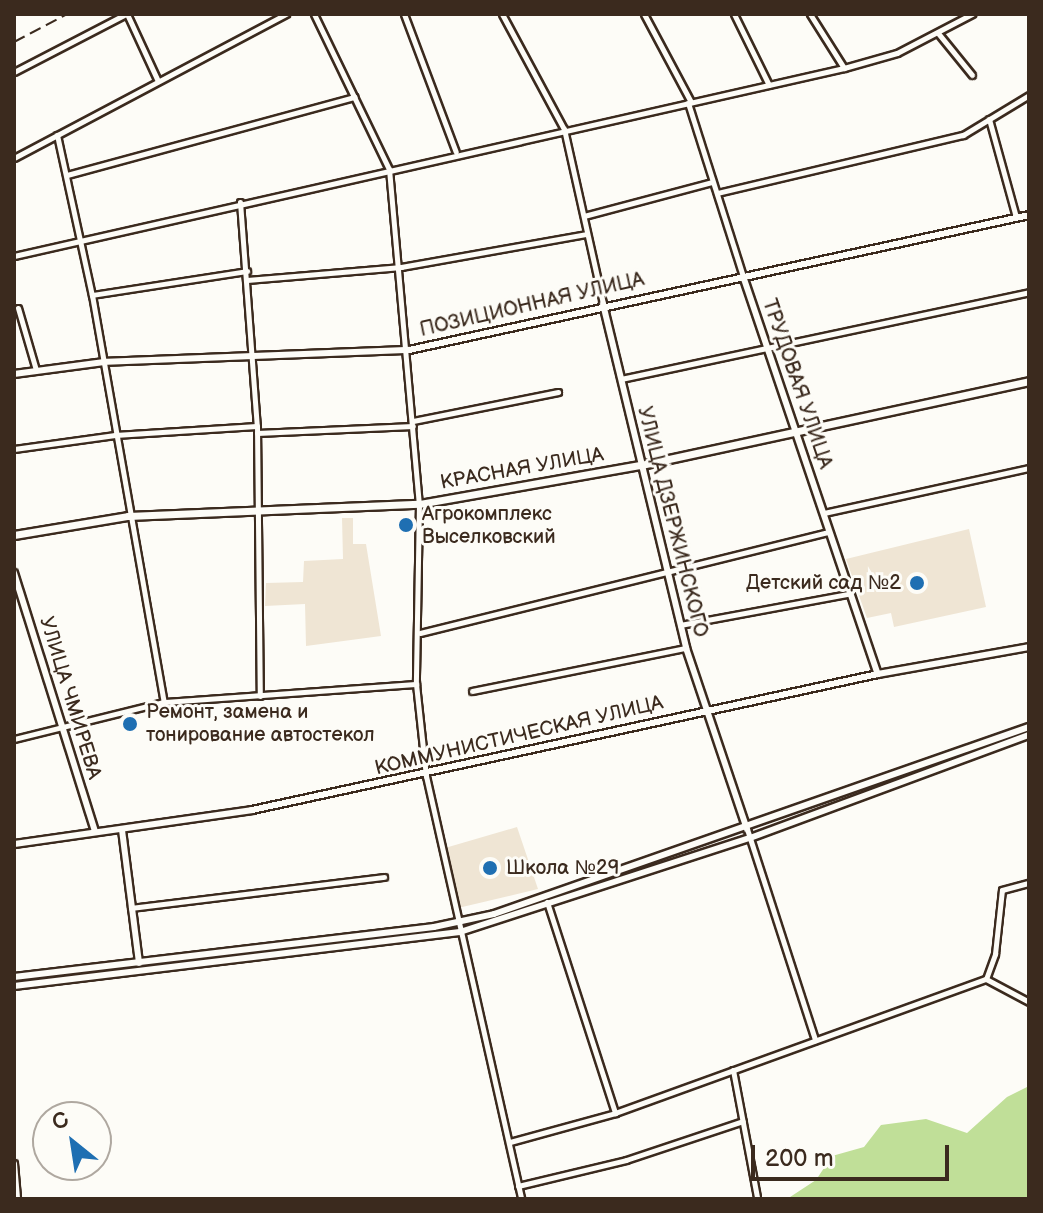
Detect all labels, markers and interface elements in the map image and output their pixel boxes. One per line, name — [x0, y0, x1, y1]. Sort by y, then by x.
street label: ПОЗИЦИОННАЯ УЛИЦА — [417, 267, 647, 343]
street label: ТРУДОВАЯ УЛИЦА — [757, 296, 837, 472]
street label: УЛИЦА ДЗЕРЖИНСКОГО — [632, 404, 712, 640]
street label: КРАСНАЯ УЛИЦА — [438, 443, 606, 495]
place label: Агрокомплекс Выселковский — [422, 502, 556, 549]
marker: Агрокомплекс Выселковский — [397, 516, 415, 534]
place label: Детский сад №2 — [746, 571, 901, 595]
marker: Детский сад №2 — [908, 574, 926, 592]
street label: УЛИЦА ЧМИРЕВА — [34, 614, 106, 782]
street label: КОММУНИСТИЧЕСКАЯ УЛИЦА — [372, 691, 666, 781]
place label: Ремонт, замена и тонирование автостекол — [146, 700, 375, 747]
marker: Ремонт, замена и тонирование автостекол — [121, 715, 139, 733]
place label: Школа №29 — [506, 856, 619, 880]
marker: Школа №29 — [481, 859, 499, 877]
north arrow — [32, 1101, 112, 1181]
text: С — [47, 1106, 74, 1137]
scale bar — [755, 1129, 953, 1179]
text: 200 m — [765, 1144, 834, 1173]

